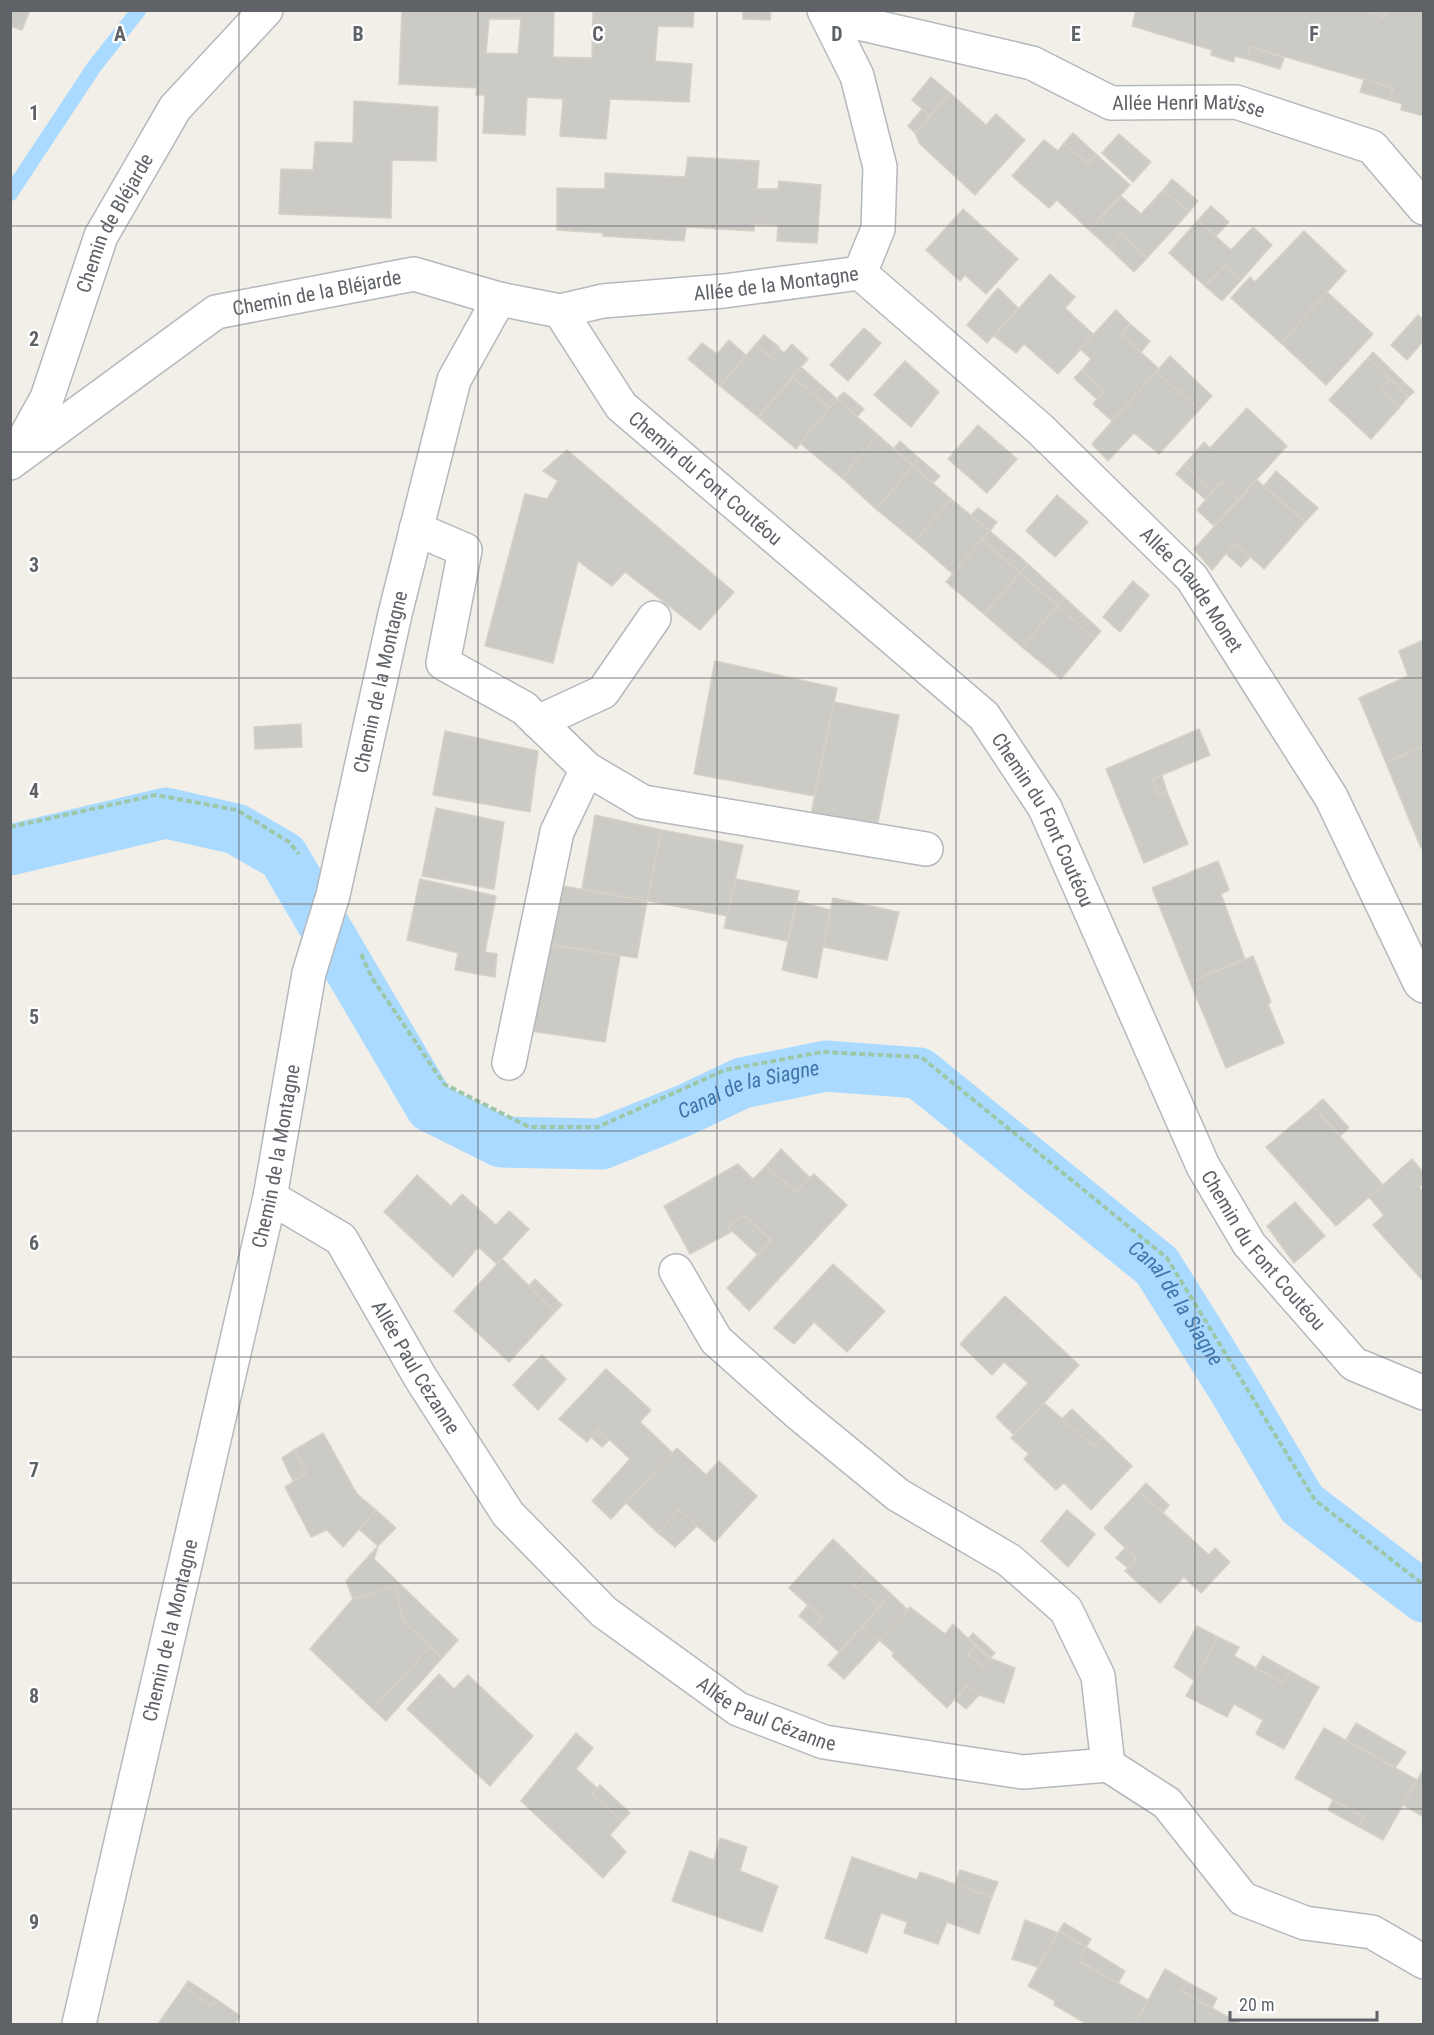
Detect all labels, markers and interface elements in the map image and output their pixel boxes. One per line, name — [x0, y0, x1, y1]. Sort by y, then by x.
text: A — [114, 22, 126, 46]
text: B — [352, 22, 364, 46]
text: C — [592, 22, 604, 46]
text: D — [831, 22, 843, 46]
text: E — [1071, 22, 1081, 46]
text: F — [1309, 22, 1319, 46]
street label: Allée Henri Matisse — [1112, 90, 1268, 123]
text: 1 — [29, 101, 39, 125]
street label: Chemin de Bléjarde — [71, 149, 158, 296]
street label: Allée de la Montagne — [693, 261, 860, 305]
street label: Chemin de la Bléjarde — [230, 265, 403, 321]
text: 2 — [29, 327, 39, 351]
street label: Chemin du Font Coutéou — [624, 406, 787, 550]
street label: Allée Claude Monet — [1135, 522, 1248, 657]
text: 3 — [29, 553, 39, 577]
street label: Chemin de la Montagne — [348, 588, 412, 775]
street label: Chemin du Font Coutéou — [986, 728, 1099, 910]
text: 4 — [29, 779, 39, 803]
text: 5 — [29, 1005, 39, 1029]
water label: Canal de la Siagne — [674, 1056, 821, 1124]
street label: Chemin de la Montagne — [247, 1063, 305, 1250]
street label: Chemin du Font Coutéou — [1196, 1166, 1331, 1335]
text: 6 — [29, 1231, 39, 1255]
water label: Canal de la Siagne — [1124, 1236, 1228, 1370]
street label: Allée Paul Cézanne — [367, 1296, 465, 1438]
text: 7 — [29, 1458, 39, 1482]
street label: Chemin de la Montagne — [137, 1537, 203, 1724]
street label: Allée Paul Cézanne — [692, 1671, 837, 1756]
text: 8 — [29, 1684, 39, 1708]
text: 9 — [29, 1910, 39, 1934]
scale bar — [1230, 1984, 1377, 2022]
text: 20 m — [1239, 1994, 1274, 2015]

